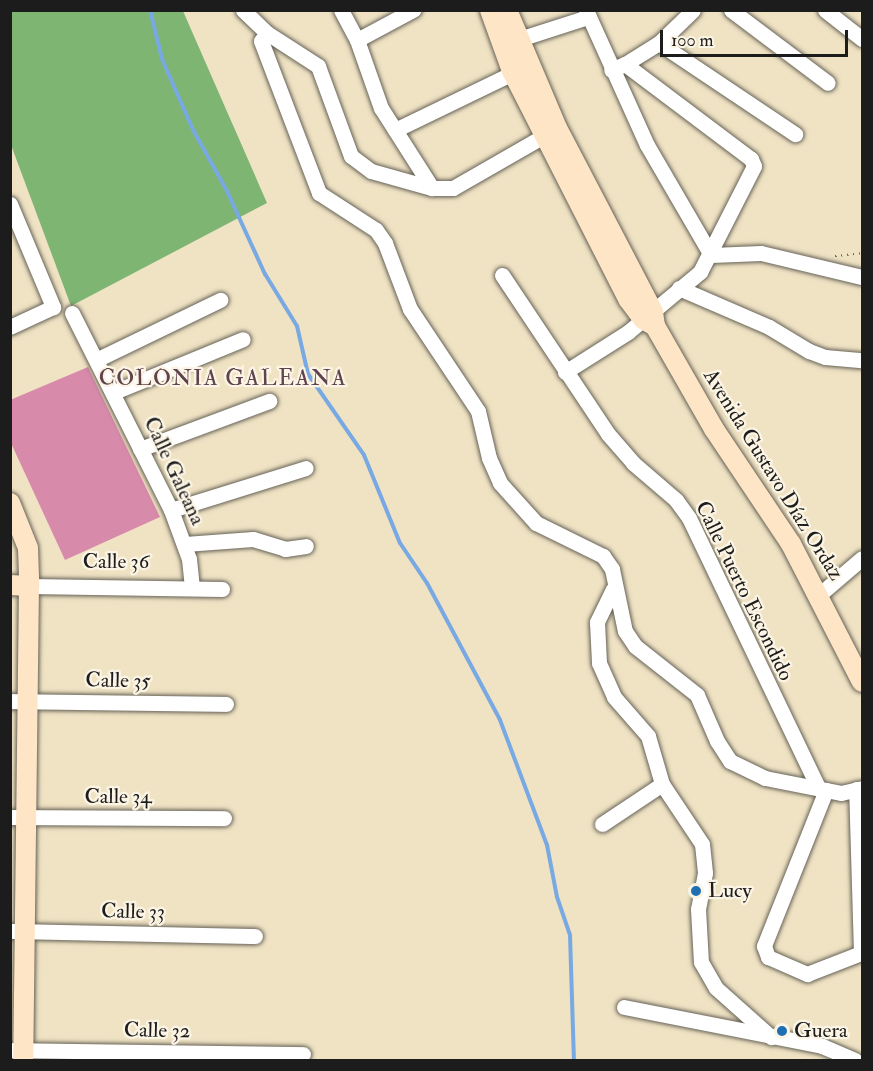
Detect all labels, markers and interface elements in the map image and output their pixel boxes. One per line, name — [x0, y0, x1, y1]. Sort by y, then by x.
scale bar — [663, 18, 850, 56]
text: 100 m — [671, 29, 714, 52]
street label: Avenida Gustavo Díaz Ordaz — [698, 365, 848, 585]
district label: COLONIA GALEANA — [99, 366, 347, 392]
street label: Calle Galeana — [138, 413, 210, 529]
street label: Calle Puerto Escondido — [690, 497, 798, 685]
street label: Calle 36 — [83, 549, 149, 575]
street label: Calle 35 — [85, 668, 151, 694]
street label: Calle 34 — [84, 784, 152, 810]
place label: Lucy — [708, 878, 752, 904]
marker: Lucy — [689, 884, 703, 898]
street label: Calle 33 — [101, 899, 165, 925]
street label: Calle 32 — [124, 1018, 190, 1044]
place label: Guera — [794, 1018, 848, 1044]
marker: Guera — [775, 1024, 789, 1038]

